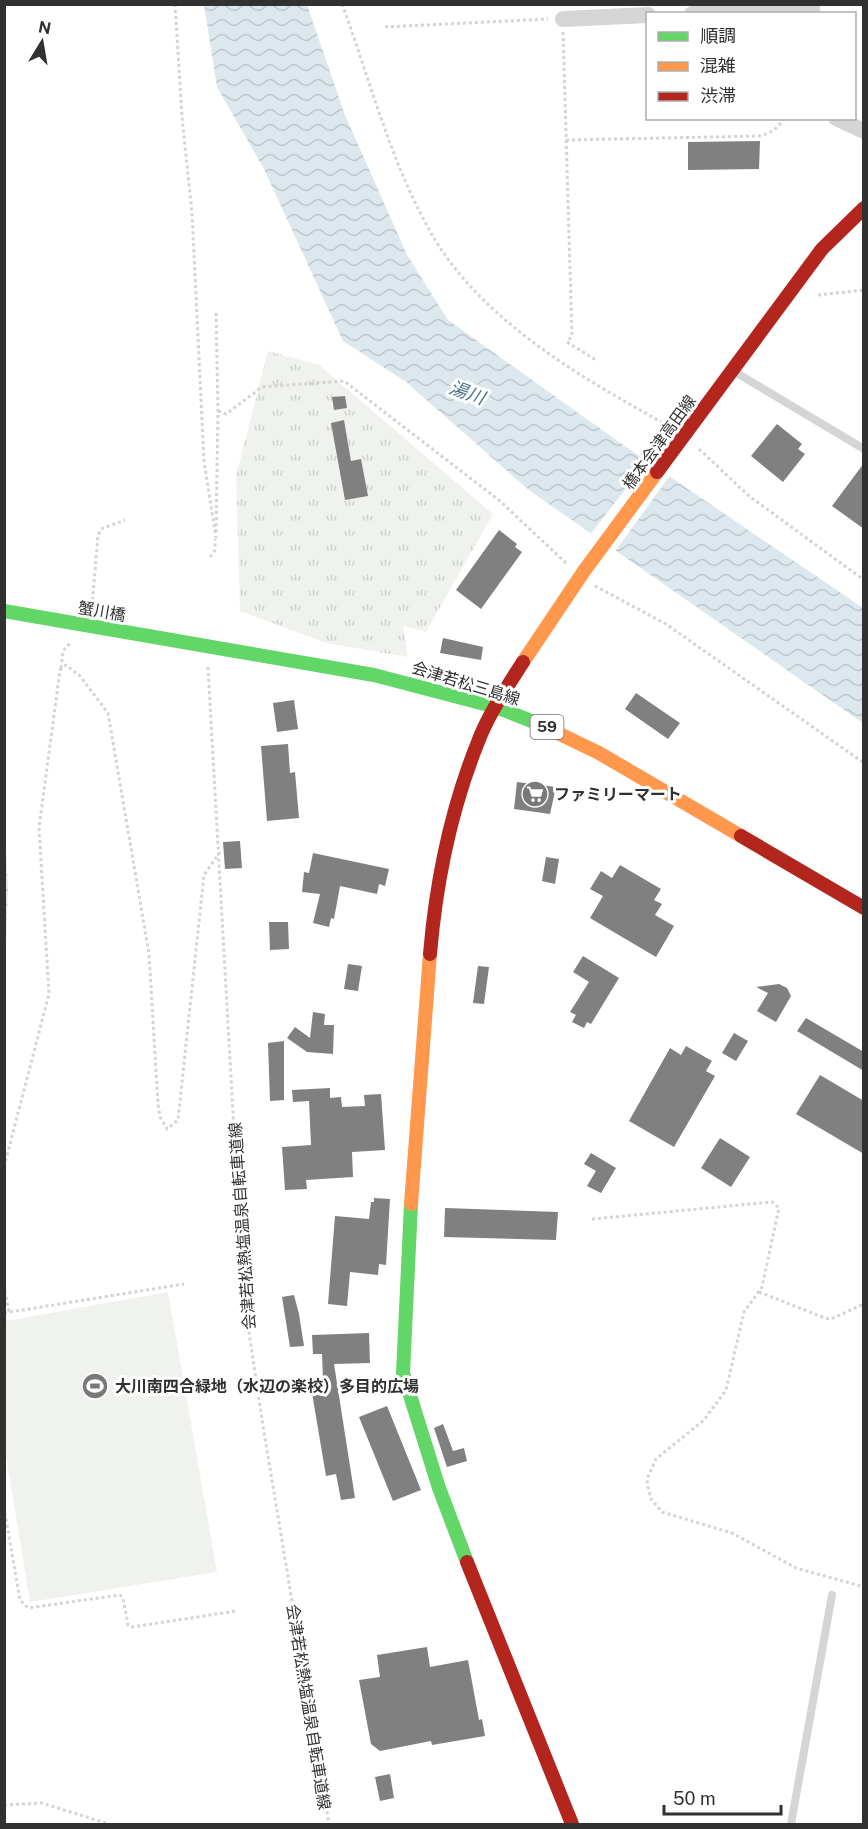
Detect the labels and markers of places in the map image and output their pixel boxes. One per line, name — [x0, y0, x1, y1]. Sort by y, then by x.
supermarket icon: ファミリーマート — [520, 779, 550, 809]
place label: ファミリーマート — [554, 785, 682, 804]
sports icon: 大川南四合緑地（水辺の楽校）多目的広場 — [80, 1371, 110, 1401]
place label: 大川南四合緑地（水辺の楽校）多目的広場 — [115, 1377, 419, 1396]

